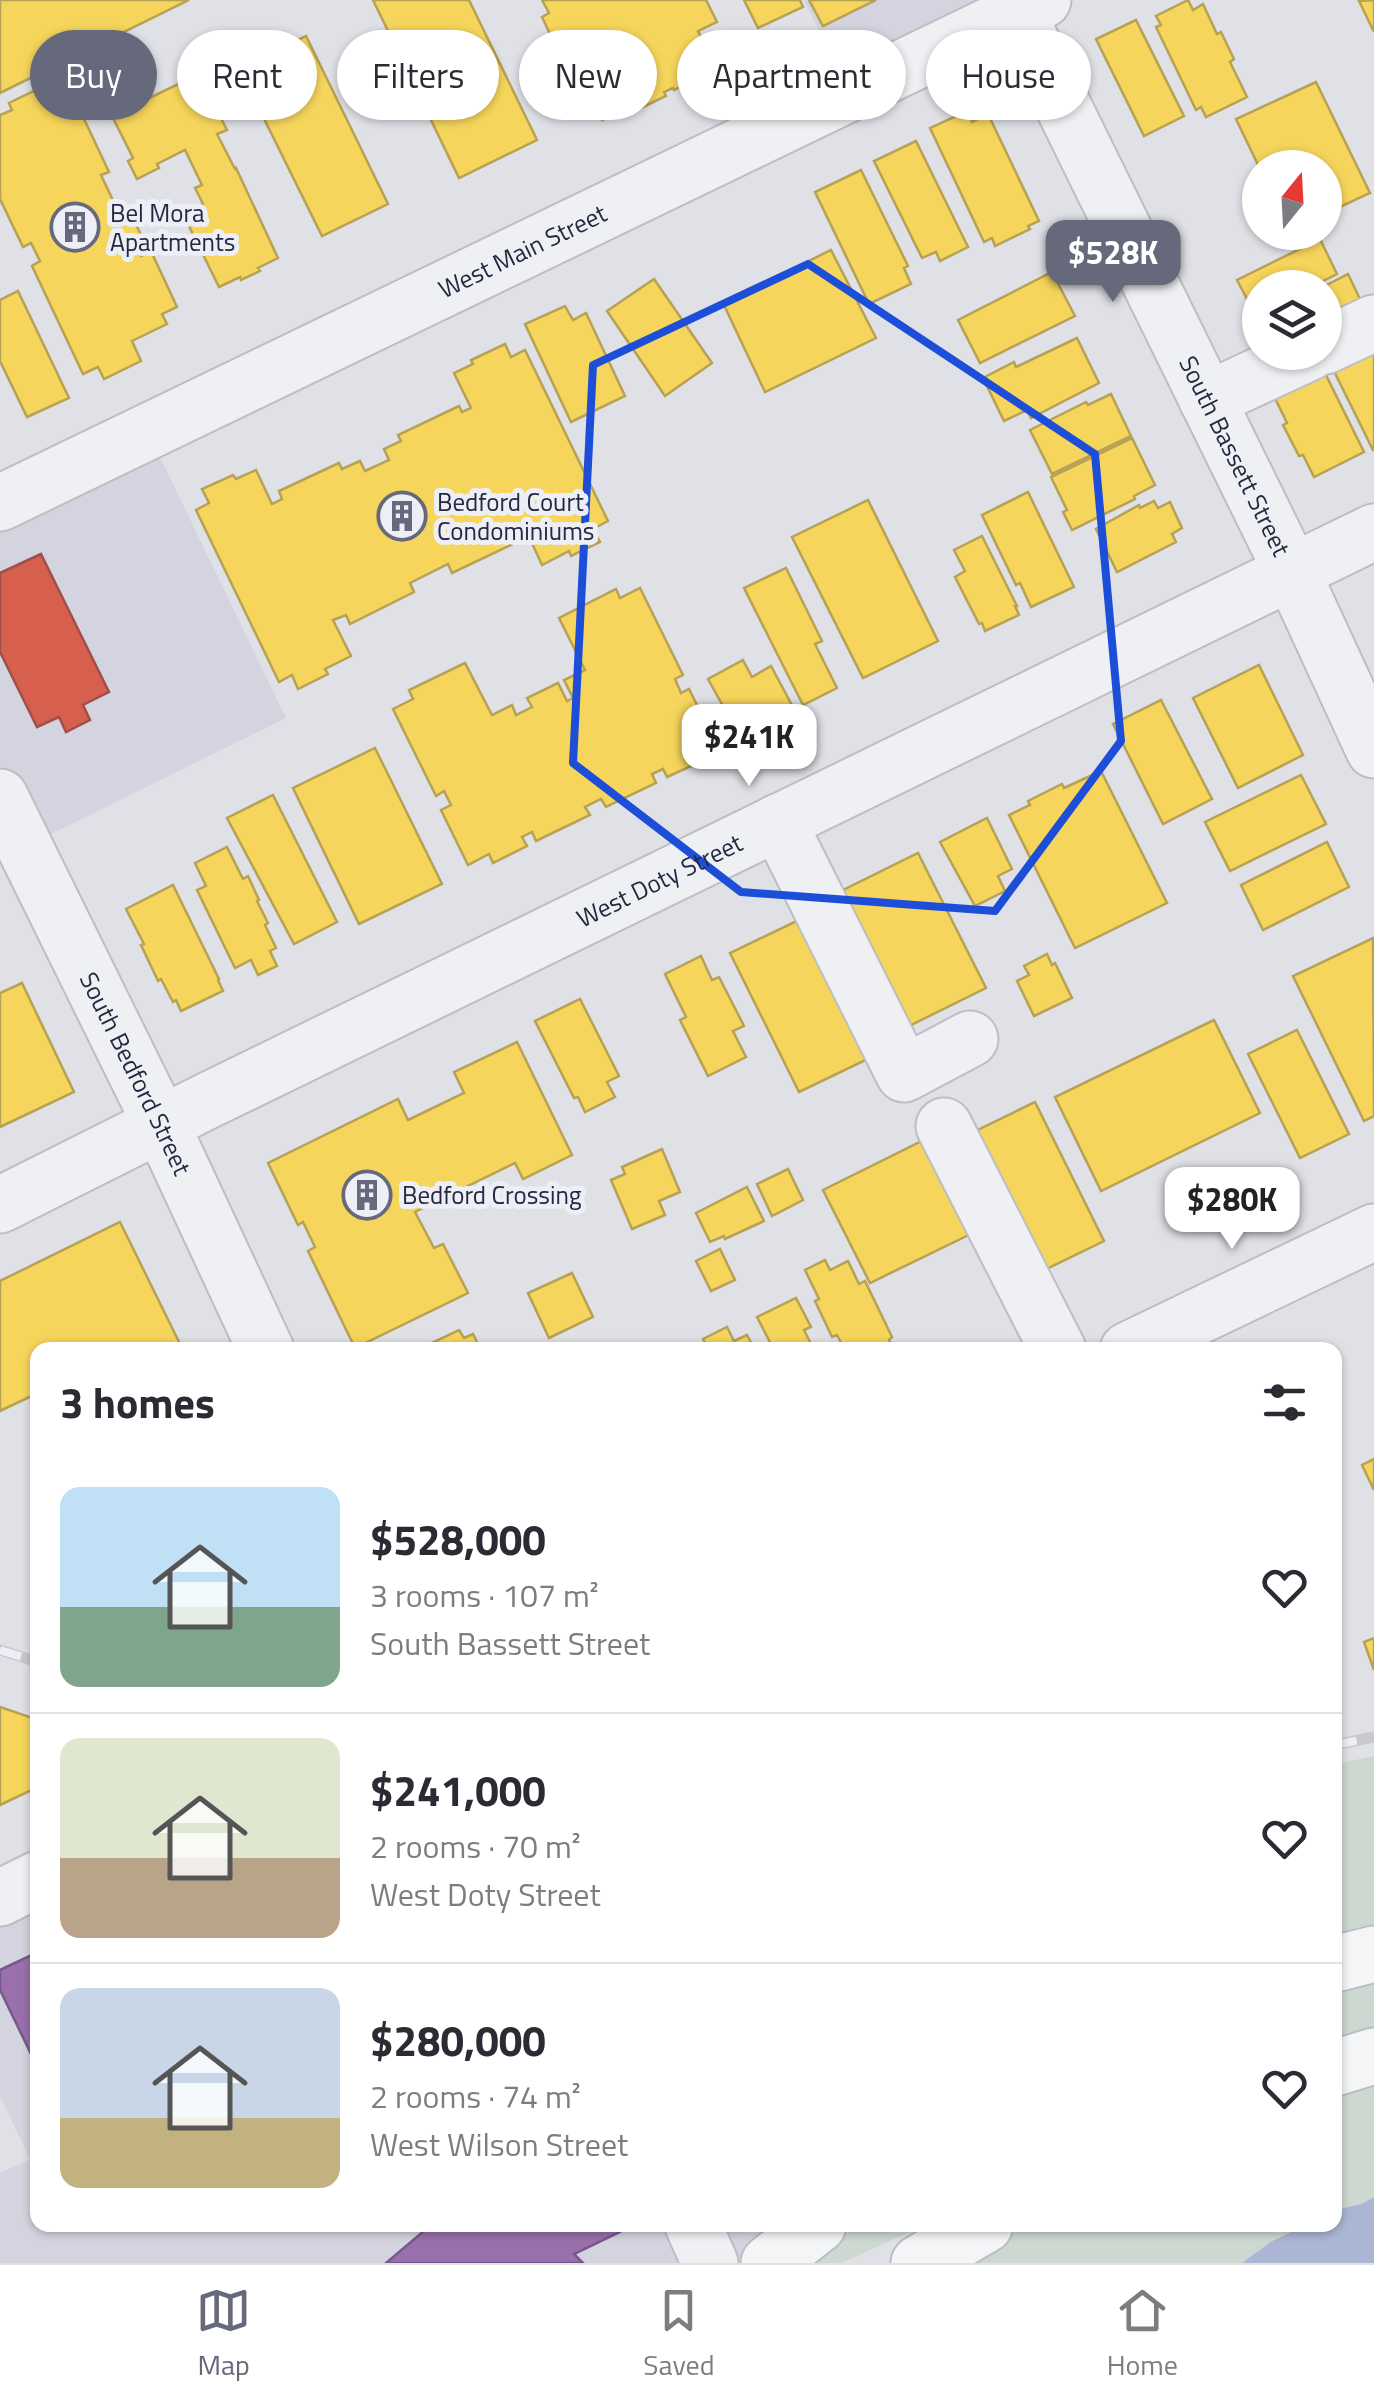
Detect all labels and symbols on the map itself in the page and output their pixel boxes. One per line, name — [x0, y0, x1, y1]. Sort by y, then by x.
north arrow — [1242, 150, 1342, 250]
place label: Bel Mora Apartments — [110, 194, 235, 261]
street label: West Main Street — [432, 194, 613, 308]
building icon: Bel Mora Apartments — [49, 201, 101, 253]
pin: $528K — [1043, 220, 1183, 305]
street label: South Bassett Street — [1170, 349, 1300, 563]
place label: Bedford Court Condominiums — [437, 483, 594, 550]
building icon: Bedford Court Condominiums — [376, 490, 428, 542]
pin: $241K — [679, 704, 819, 789]
street label: West Doty Street — [570, 824, 749, 937]
street label: South Bedford Street — [70, 965, 201, 1182]
pin: $280K — [1162, 1167, 1302, 1252]
building icon: Bedford Crossing — [341, 1169, 393, 1221]
place label: Bedford Crossing — [402, 1176, 582, 1214]

